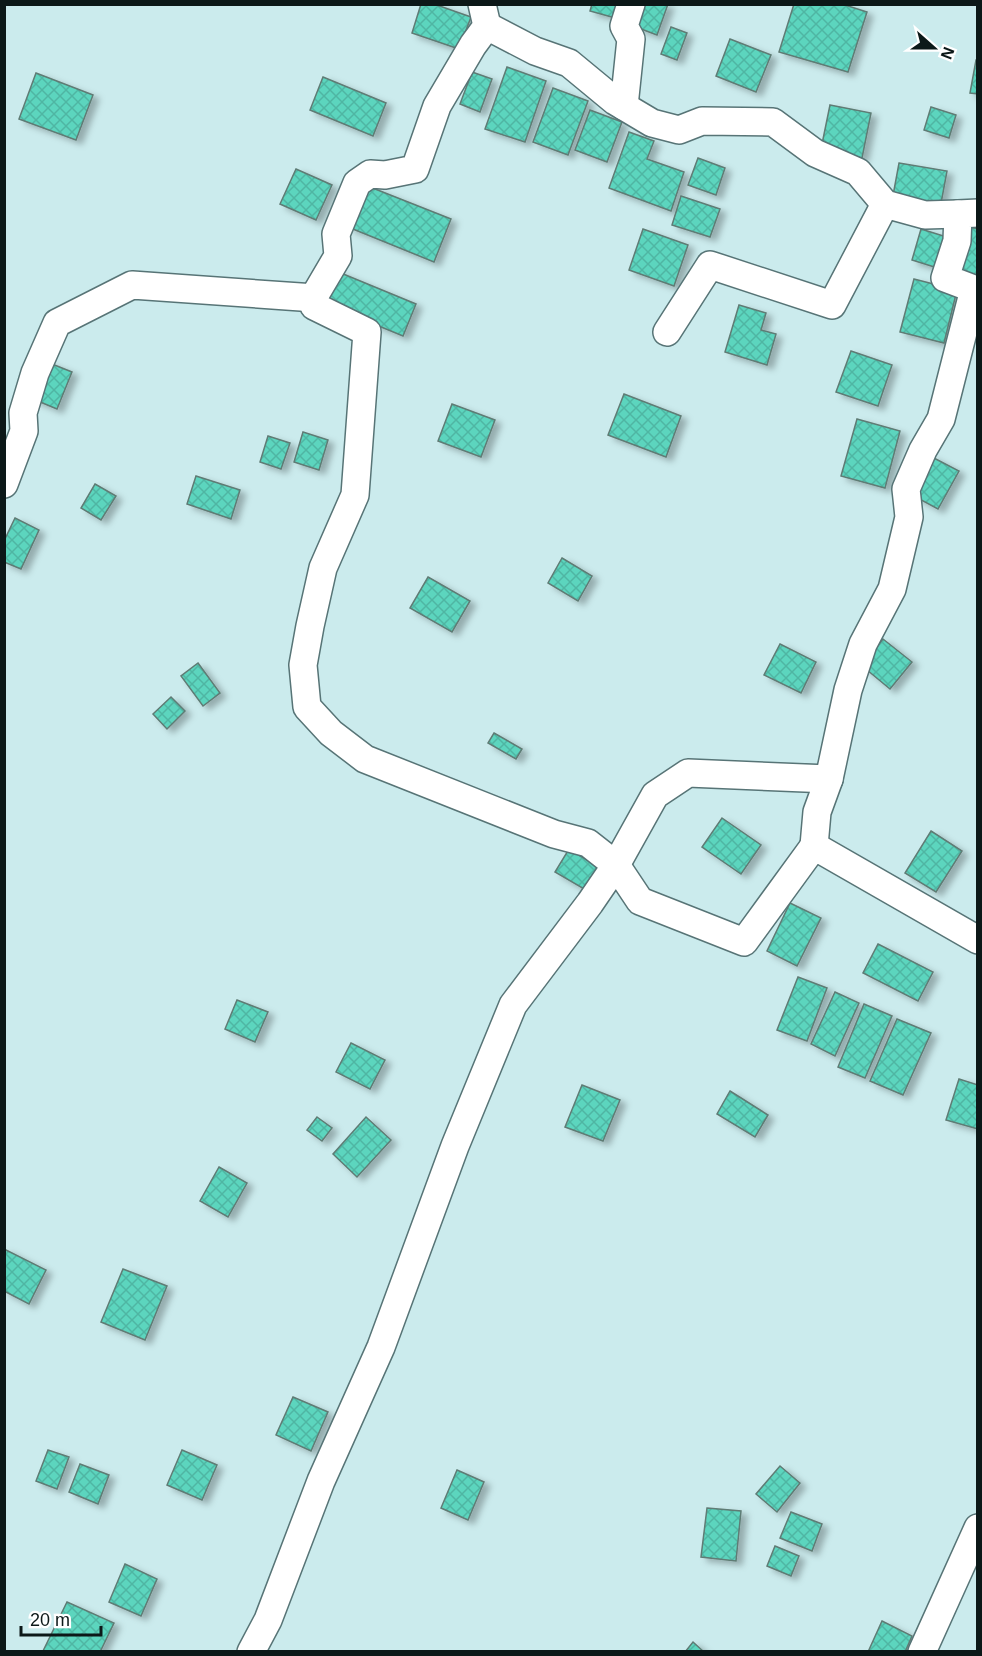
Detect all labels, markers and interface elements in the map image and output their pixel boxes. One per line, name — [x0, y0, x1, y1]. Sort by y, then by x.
north arrow — [904, 18, 964, 78]
text: N — [938, 45, 958, 62]
scale bar — [21, 1599, 100, 1637]
text: 20 m — [30, 1610, 70, 1630]

